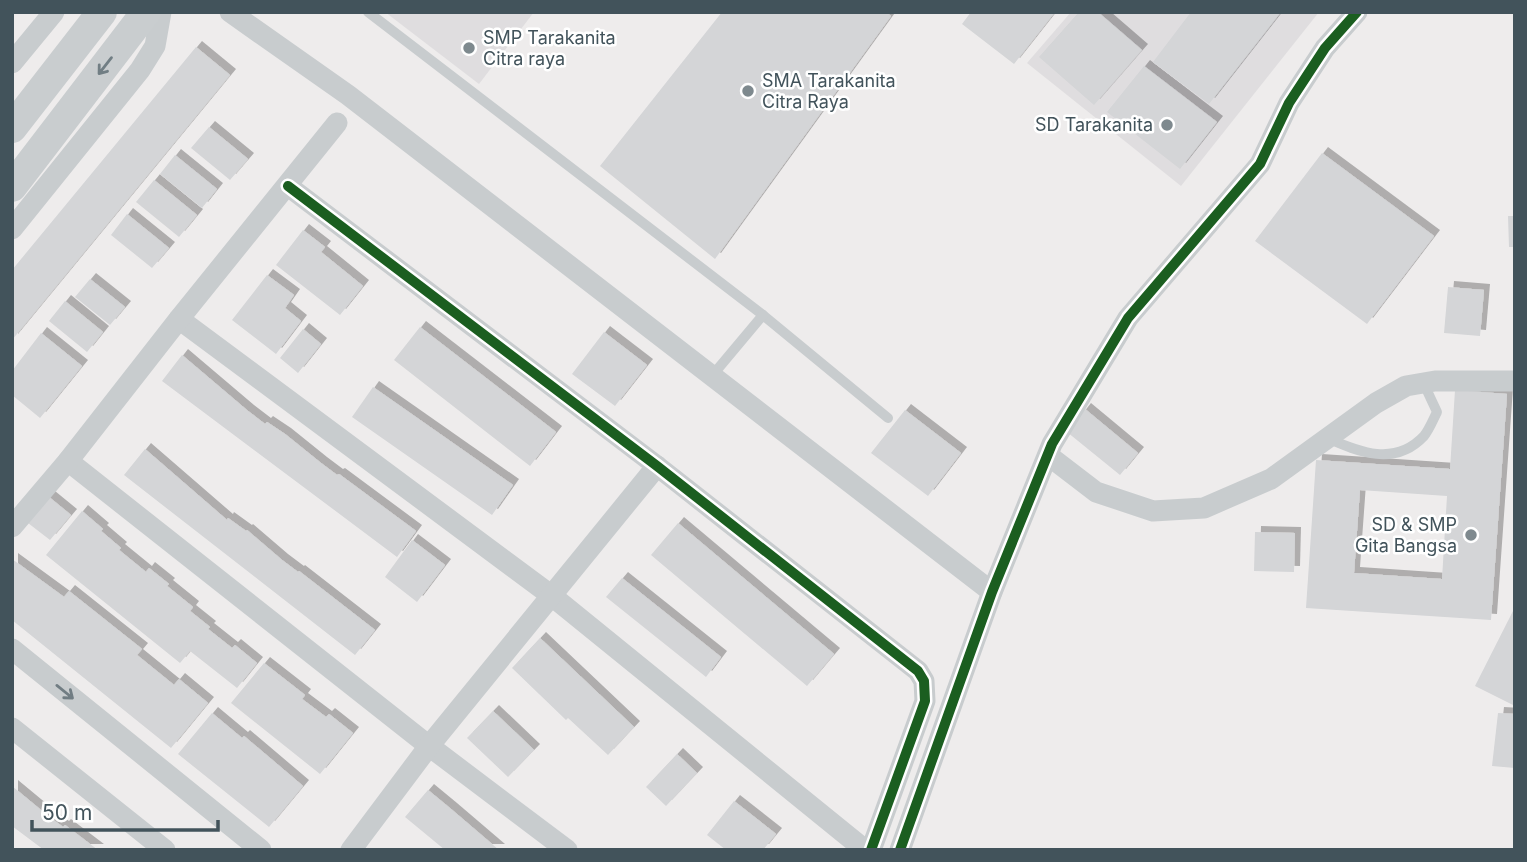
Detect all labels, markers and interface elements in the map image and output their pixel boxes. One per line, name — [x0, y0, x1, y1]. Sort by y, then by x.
place label: SMP Tarakanita Citra raya — [483, 27, 616, 69]
marker: SMP Tarakanita Citra raya — [461, 40, 477, 56]
one-way arrow — [97, 57, 112, 75]
place label: SMA Tarakanita Citra Raya — [762, 70, 896, 112]
marker: SMA Tarakanita Citra Raya — [740, 83, 756, 99]
place label: SD Tarakanita — [1035, 114, 1153, 135]
marker: SD Tarakanita — [1159, 117, 1175, 133]
place label: SD & SMP Gita Bangsa — [1355, 514, 1457, 556]
marker: SD & SMP Gita Bangsa — [1463, 527, 1479, 543]
one-way arrow — [56, 684, 74, 699]
scale bar — [32, 788, 217, 832]
text: 50 m — [42, 800, 92, 825]

